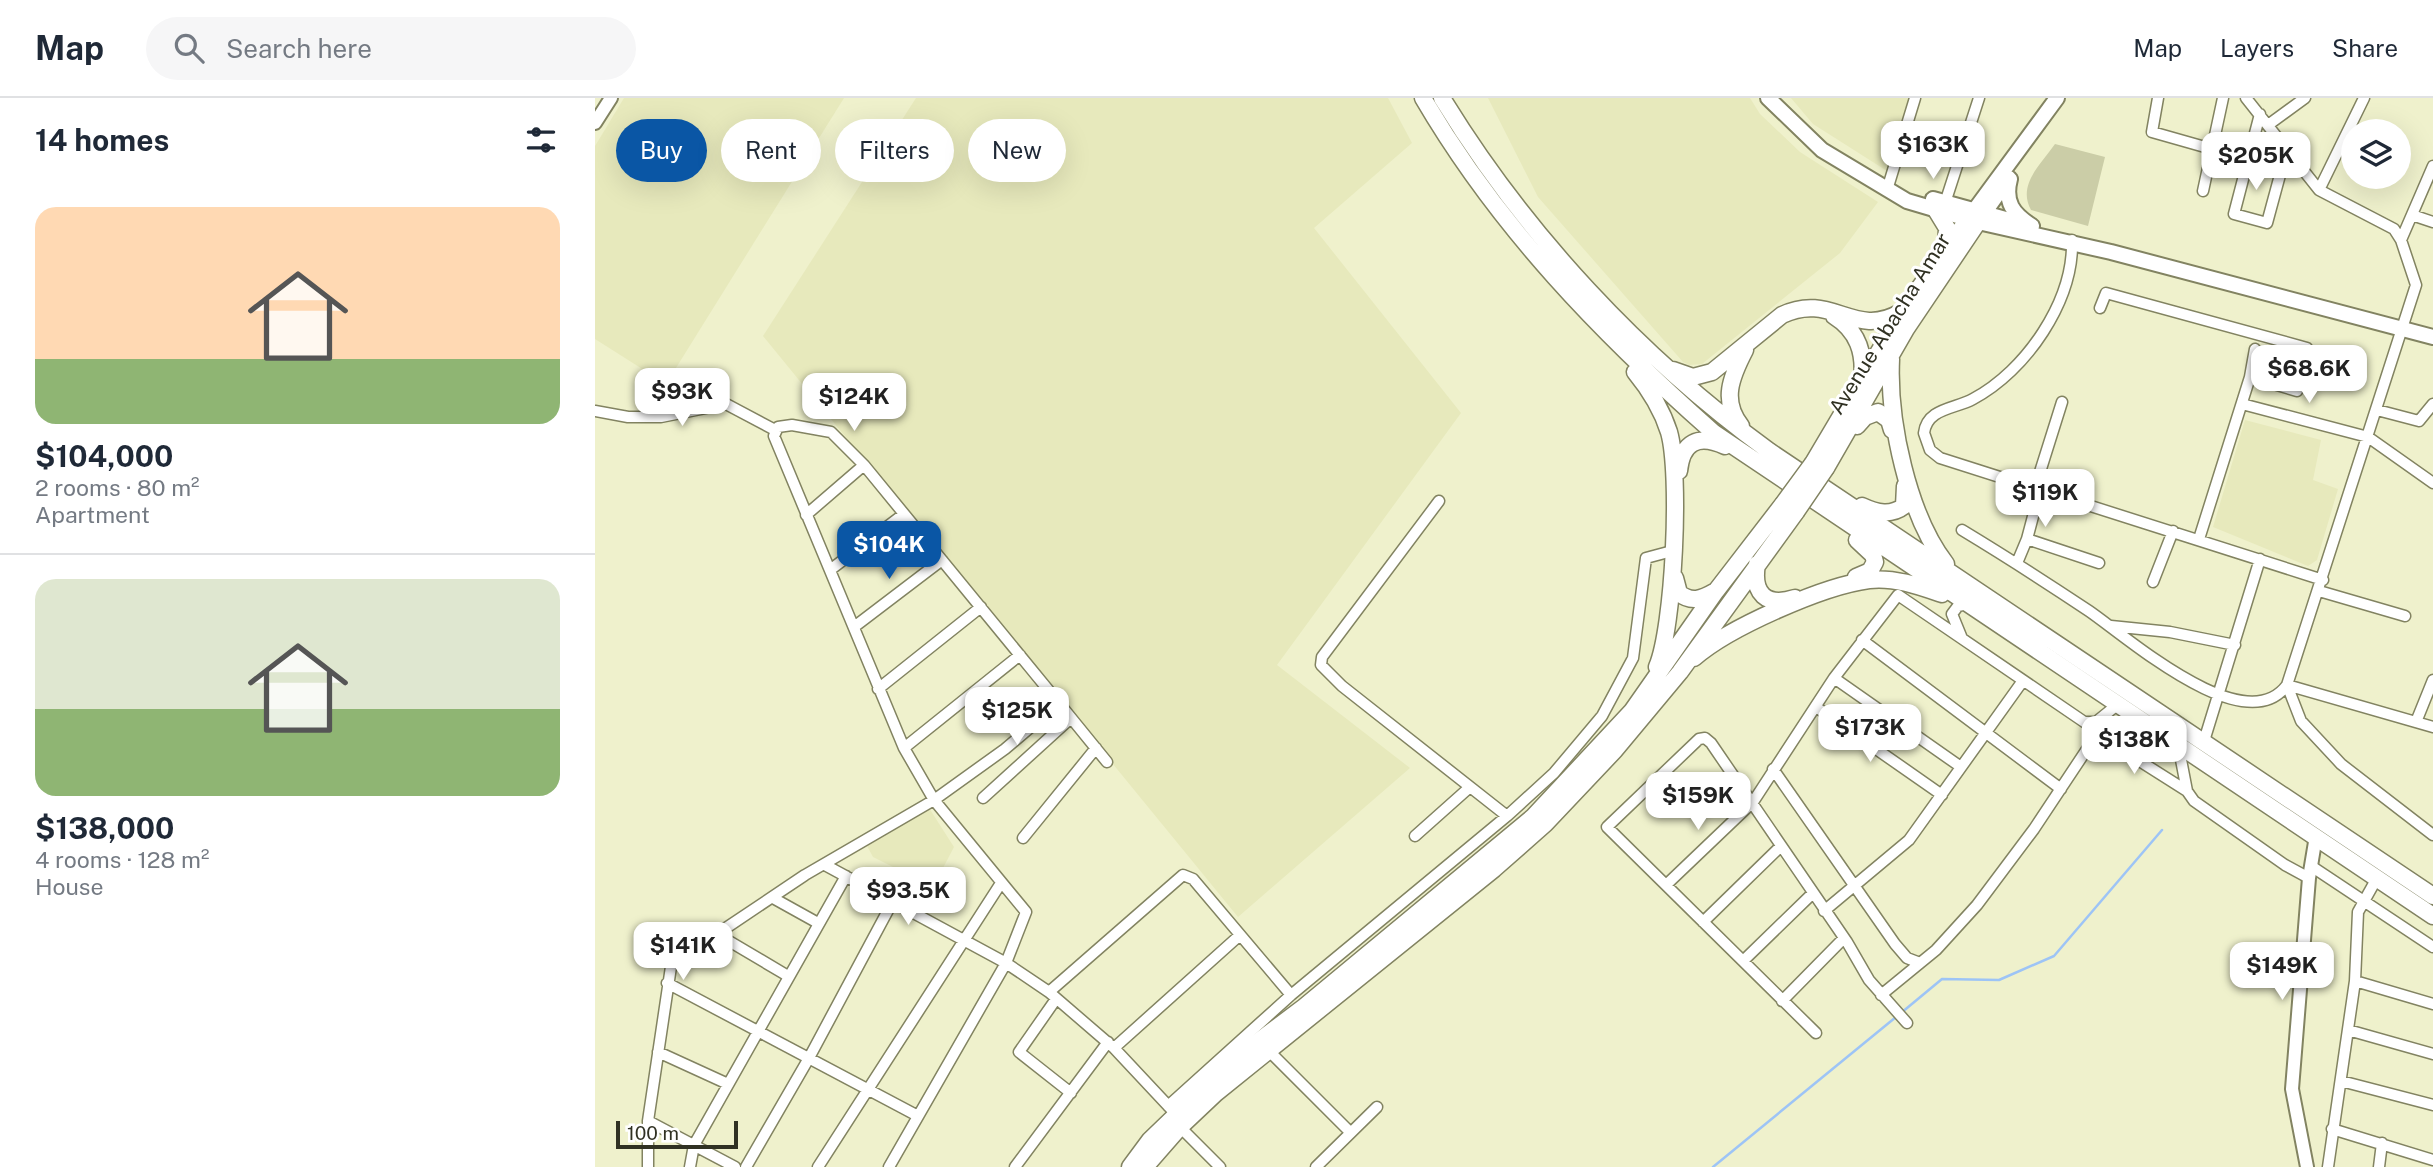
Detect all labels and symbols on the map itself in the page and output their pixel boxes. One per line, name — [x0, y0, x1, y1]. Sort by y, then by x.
pin: $163K — [1884, 122, 1982, 181]
pin: $205K — [2207, 132, 2305, 192]
street label: Avenue Abacha Amar — [1824, 229, 1956, 419]
pin: $68.6K — [2252, 345, 2366, 405]
pin: $93K — [641, 368, 723, 428]
pin: $124K — [805, 374, 903, 433]
pin: $119K — [1996, 470, 2094, 529]
pin: $104K — [840, 522, 938, 581]
pin: $125K — [968, 688, 1066, 747]
pin: $173K — [1821, 704, 1919, 764]
pin: $138K — [2085, 716, 2183, 776]
pin: $159K — [1649, 772, 1747, 832]
pin: $93.5K — [851, 868, 965, 927]
pin: $141K — [634, 922, 732, 982]
pin: $149K — [2233, 942, 2331, 1002]
scale bar — [616, 1118, 739, 1150]

